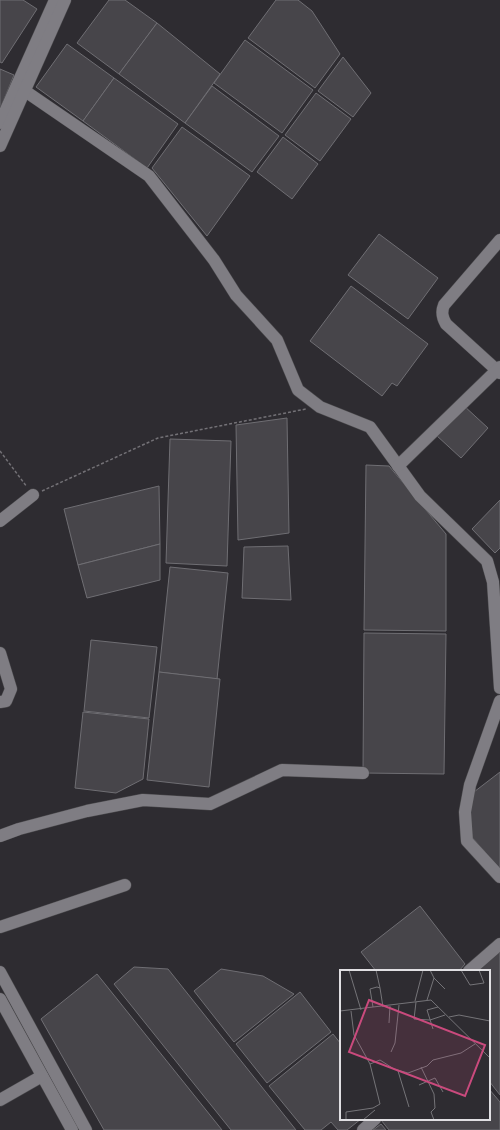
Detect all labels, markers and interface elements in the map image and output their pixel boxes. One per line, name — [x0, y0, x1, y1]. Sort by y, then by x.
inset map — [340, 970, 490, 1120]

